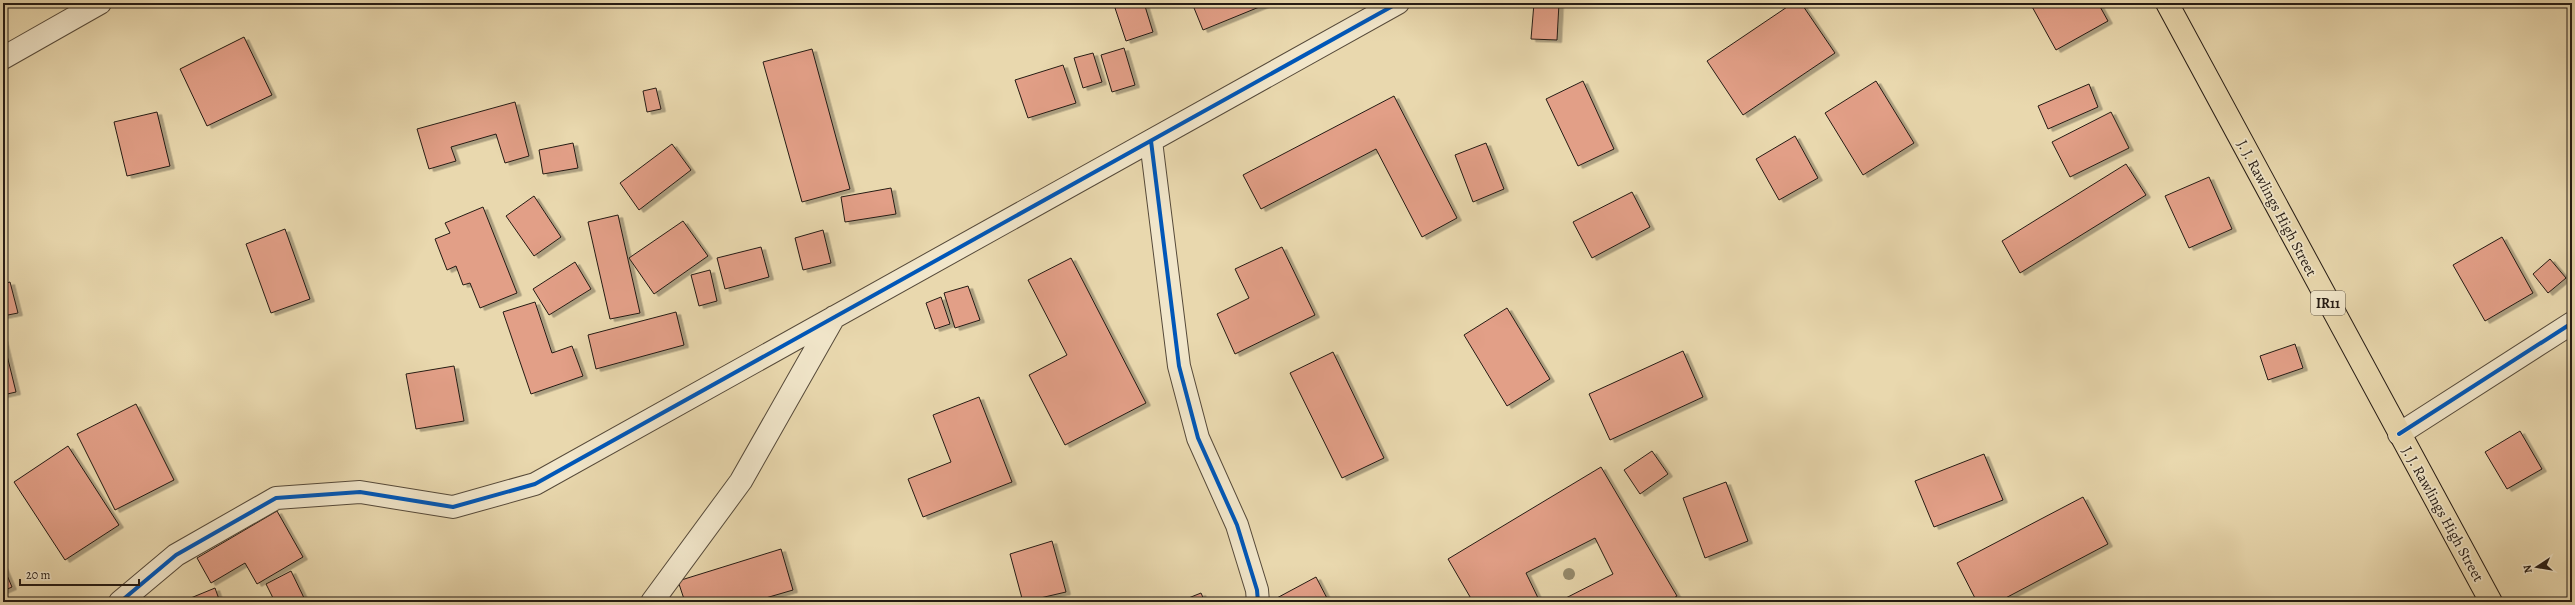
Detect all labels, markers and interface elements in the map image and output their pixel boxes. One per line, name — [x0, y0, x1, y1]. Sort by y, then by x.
street label: J. J. Rawlings High Street — [2232, 136, 2322, 280]
road number: IR11 — [2311, 291, 2345, 315]
street label: J. J. Rawlings High Street — [2397, 443, 2489, 585]
north arrow — [2517, 547, 2557, 587]
scale bar — [20, 561, 139, 587]
text: N — [2520, 563, 2536, 574]
text: 20 m — [26, 567, 50, 583]

